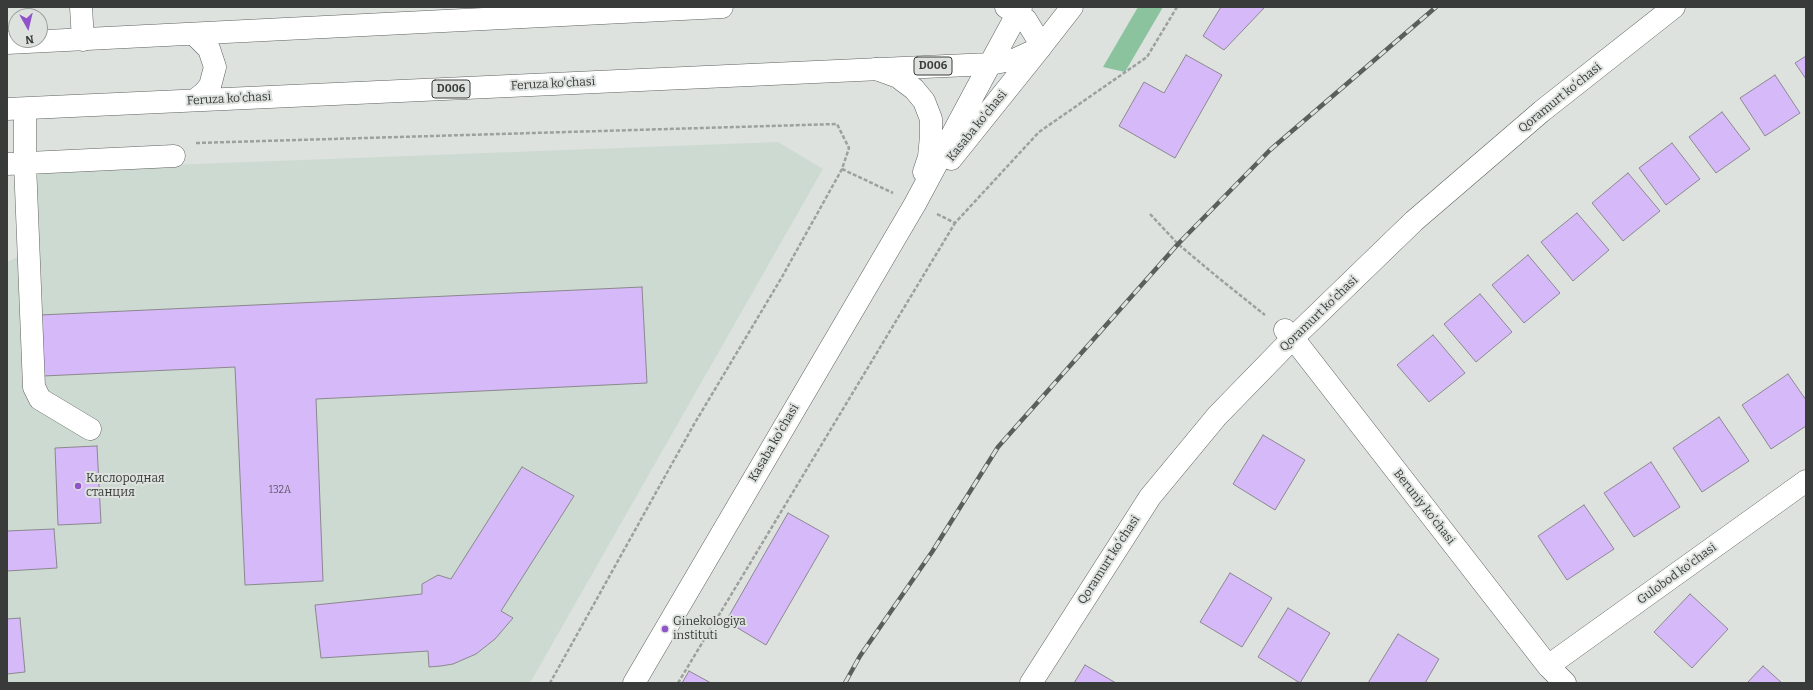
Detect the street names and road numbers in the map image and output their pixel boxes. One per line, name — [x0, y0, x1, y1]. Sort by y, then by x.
road number: D006 — [914, 57, 952, 75]
street label: Qoramurt koʻchasi — [1516, 60, 1604, 136]
street label: Feruza ko'chasi — [510, 75, 596, 93]
road number: D006 — [432, 80, 470, 98]
street label: Kasaba ko'chasi — [944, 88, 1010, 164]
street label: Feruza ko'chasi — [186, 90, 272, 108]
street label: Qoramurt koʻchasi — [1277, 273, 1361, 355]
street label: Kasaba ko'chasi — [746, 402, 802, 484]
street label: Beruniy ko'chasi — [1390, 467, 1458, 547]
street label: Qoramurt koʻchasi — [1075, 513, 1143, 607]
street label: Gulobod ko'chasi — [1635, 540, 1719, 608]

